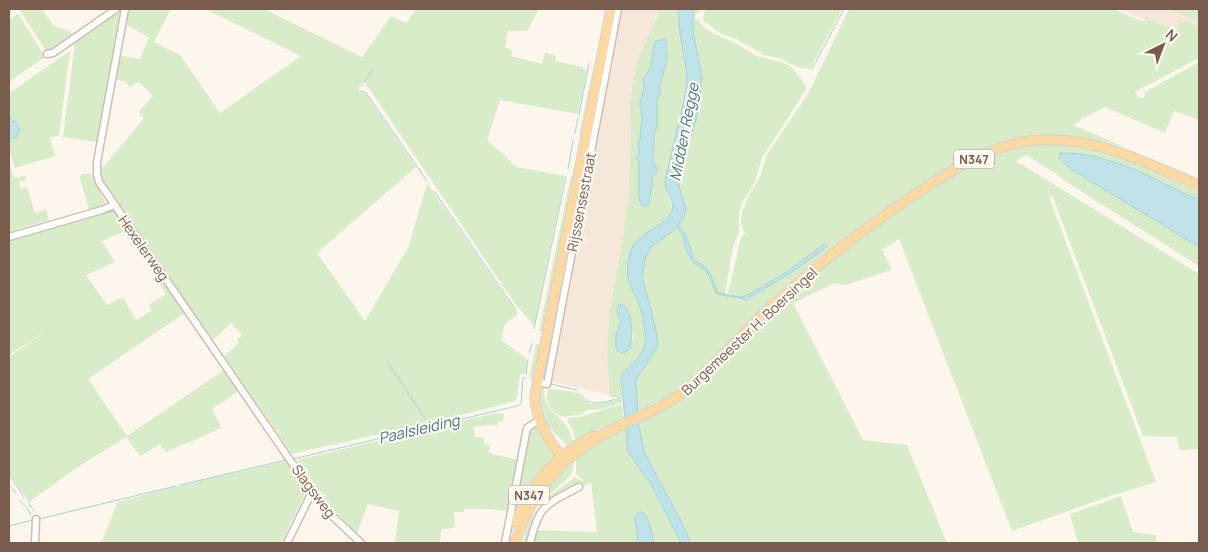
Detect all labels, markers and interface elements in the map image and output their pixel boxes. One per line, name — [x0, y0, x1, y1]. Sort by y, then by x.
north arrow — [1138, 20, 1188, 70]
text: N — [1162, 25, 1182, 45]
water label: Midden Regge — [664, 80, 704, 183]
street label: Rijssensestraat — [562, 150, 600, 253]
road number: N347 — [954, 150, 994, 168]
street label: Hexelerweg — [114, 211, 174, 285]
street label: Burgemeester H. Boersingel — [677, 263, 821, 399]
water label: Paalsleiding — [376, 409, 463, 449]
street label: Slagsweg — [288, 461, 340, 521]
road number: N347 — [509, 486, 549, 504]

